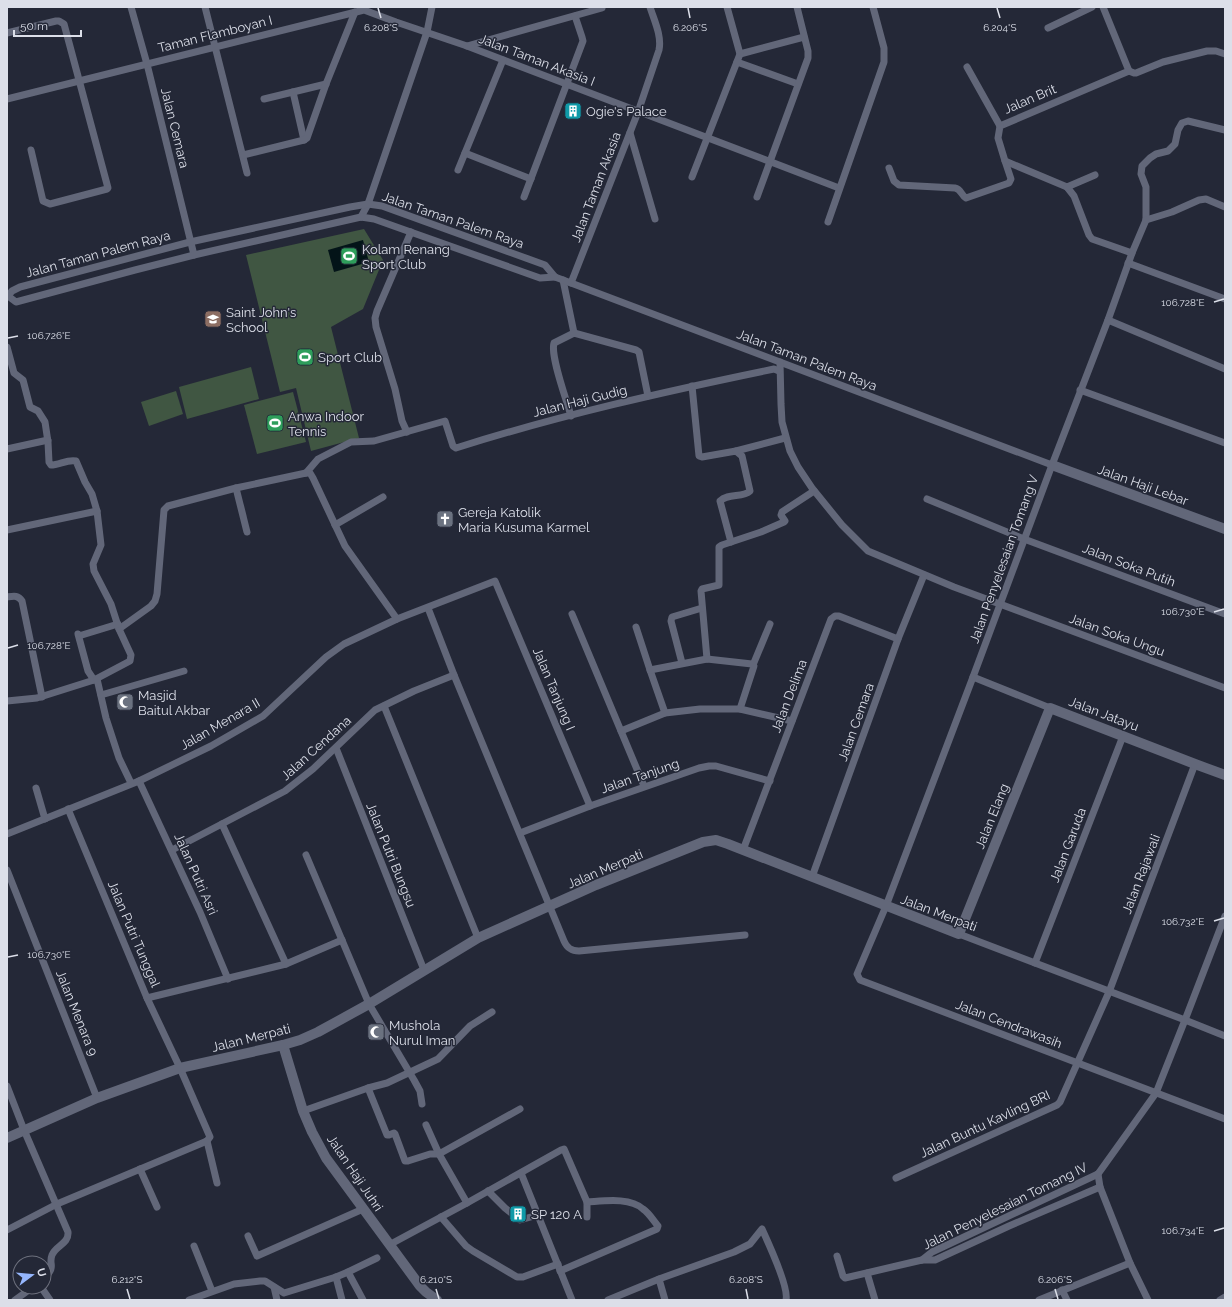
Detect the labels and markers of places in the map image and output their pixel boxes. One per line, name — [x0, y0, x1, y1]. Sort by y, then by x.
building icon: Ogie's Palace — [563, 101, 583, 121]
place label: Ogie's Palace — [586, 104, 667, 119]
place label: Kolam Renang Sport Club — [362, 242, 450, 272]
sports icon: Kolam Renang Sport Club — [339, 246, 359, 266]
place label: Saint John's School — [226, 305, 296, 335]
school or university icon: Saint John's School — [203, 309, 223, 329]
sports icon: Sport Club — [295, 347, 315, 367]
place label: Sport Club — [318, 350, 382, 365]
place label: Anwa Indoor Tennis — [288, 409, 364, 439]
sports icon: Anwa Indoor Tennis — [265, 413, 285, 433]
place label: Gereja Katolik Maria Kusuma Karmel — [458, 505, 590, 535]
church icon: Gereja Katolik Maria Kusuma Karmel — [435, 509, 455, 529]
place label: Masjid Baitul Akbar — [138, 688, 210, 718]
mosque icon: Masjid Baitul Akbar — [115, 692, 135, 712]
place label: Mushola Nurul Iman — [389, 1018, 455, 1048]
mosque icon: Mushola Nurul Iman — [366, 1022, 386, 1042]
building icon: SP 120 A — [508, 1204, 528, 1224]
place label: SP 120 A — [531, 1207, 582, 1222]

